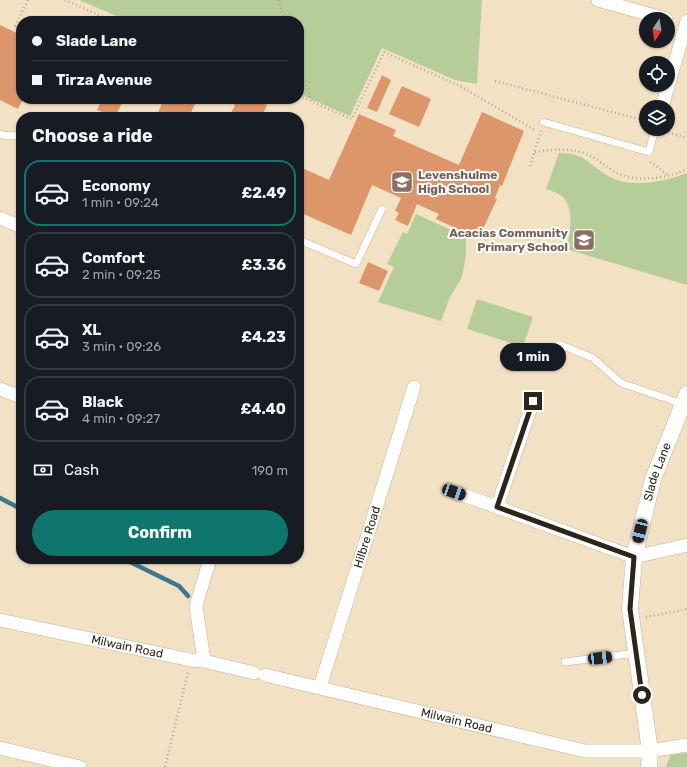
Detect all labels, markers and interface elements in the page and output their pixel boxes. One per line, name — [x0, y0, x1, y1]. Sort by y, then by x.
north arrow — [639, 12, 675, 48]
map controls — [639, 12, 675, 136]
text: Slade Lane — [56, 32, 137, 50]
button: locate — [639, 56, 675, 92]
text: Tirza Avenue — [56, 71, 152, 89]
button: layers — [639, 100, 675, 136]
text: Choose a ride — [32, 125, 153, 147]
place label: Levenshulme High School — [418, 168, 497, 196]
school or university icon: Levenshulme High School — [389, 169, 415, 195]
icon: car — [34, 175, 70, 211]
text: Economy — [82, 177, 151, 195]
text: £2.49 — [241, 184, 286, 202]
text: 1 min · 09:24 — [82, 195, 159, 210]
place label: Acacias Community Primary School — [449, 226, 568, 254]
school or university icon: Acacias Community Primary School — [571, 227, 597, 253]
icon: car — [34, 247, 70, 283]
text: Comfort — [82, 249, 145, 267]
text: £3.36 — [241, 256, 286, 274]
text: 2 min · 09:25 — [82, 267, 161, 282]
icon: car — [34, 319, 70, 355]
text: XL — [82, 321, 101, 339]
text: £4.23 — [241, 328, 286, 346]
text: 3 min · 09:26 — [82, 339, 161, 354]
callout: 1 min — [500, 343, 566, 371]
text: 1 min — [516, 349, 550, 364]
icon: car — [34, 391, 70, 427]
route end — [524, 392, 542, 410]
text: Black — [82, 393, 123, 411]
text: £4.40 — [240, 400, 286, 418]
text: 4 min · 09:27 — [82, 411, 160, 426]
street label: Slade Lane — [641, 440, 674, 503]
icon: cash — [32, 459, 54, 481]
text: Cash — [64, 461, 99, 479]
text: 190 m — [252, 463, 288, 478]
car — [441, 482, 467, 502]
street label: Hilbre Road — [351, 504, 383, 570]
button: Confirm — [32, 510, 288, 556]
car — [631, 518, 649, 544]
street label: Milwain Road — [90, 632, 164, 661]
car — [587, 651, 613, 665]
route start — [633, 686, 651, 704]
street label: Milwain Road — [420, 705, 494, 736]

